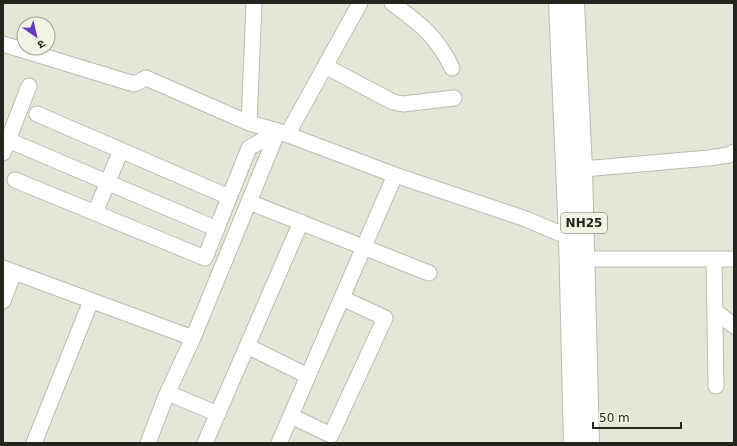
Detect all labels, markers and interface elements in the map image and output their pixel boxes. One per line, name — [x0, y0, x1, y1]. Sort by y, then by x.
north arrow — [16, 16, 56, 56]
text: उ — [35, 37, 48, 51]
road number: NH25 — [561, 213, 607, 233]
scale bar — [593, 404, 681, 430]
text: 50 m — [599, 411, 630, 425]

